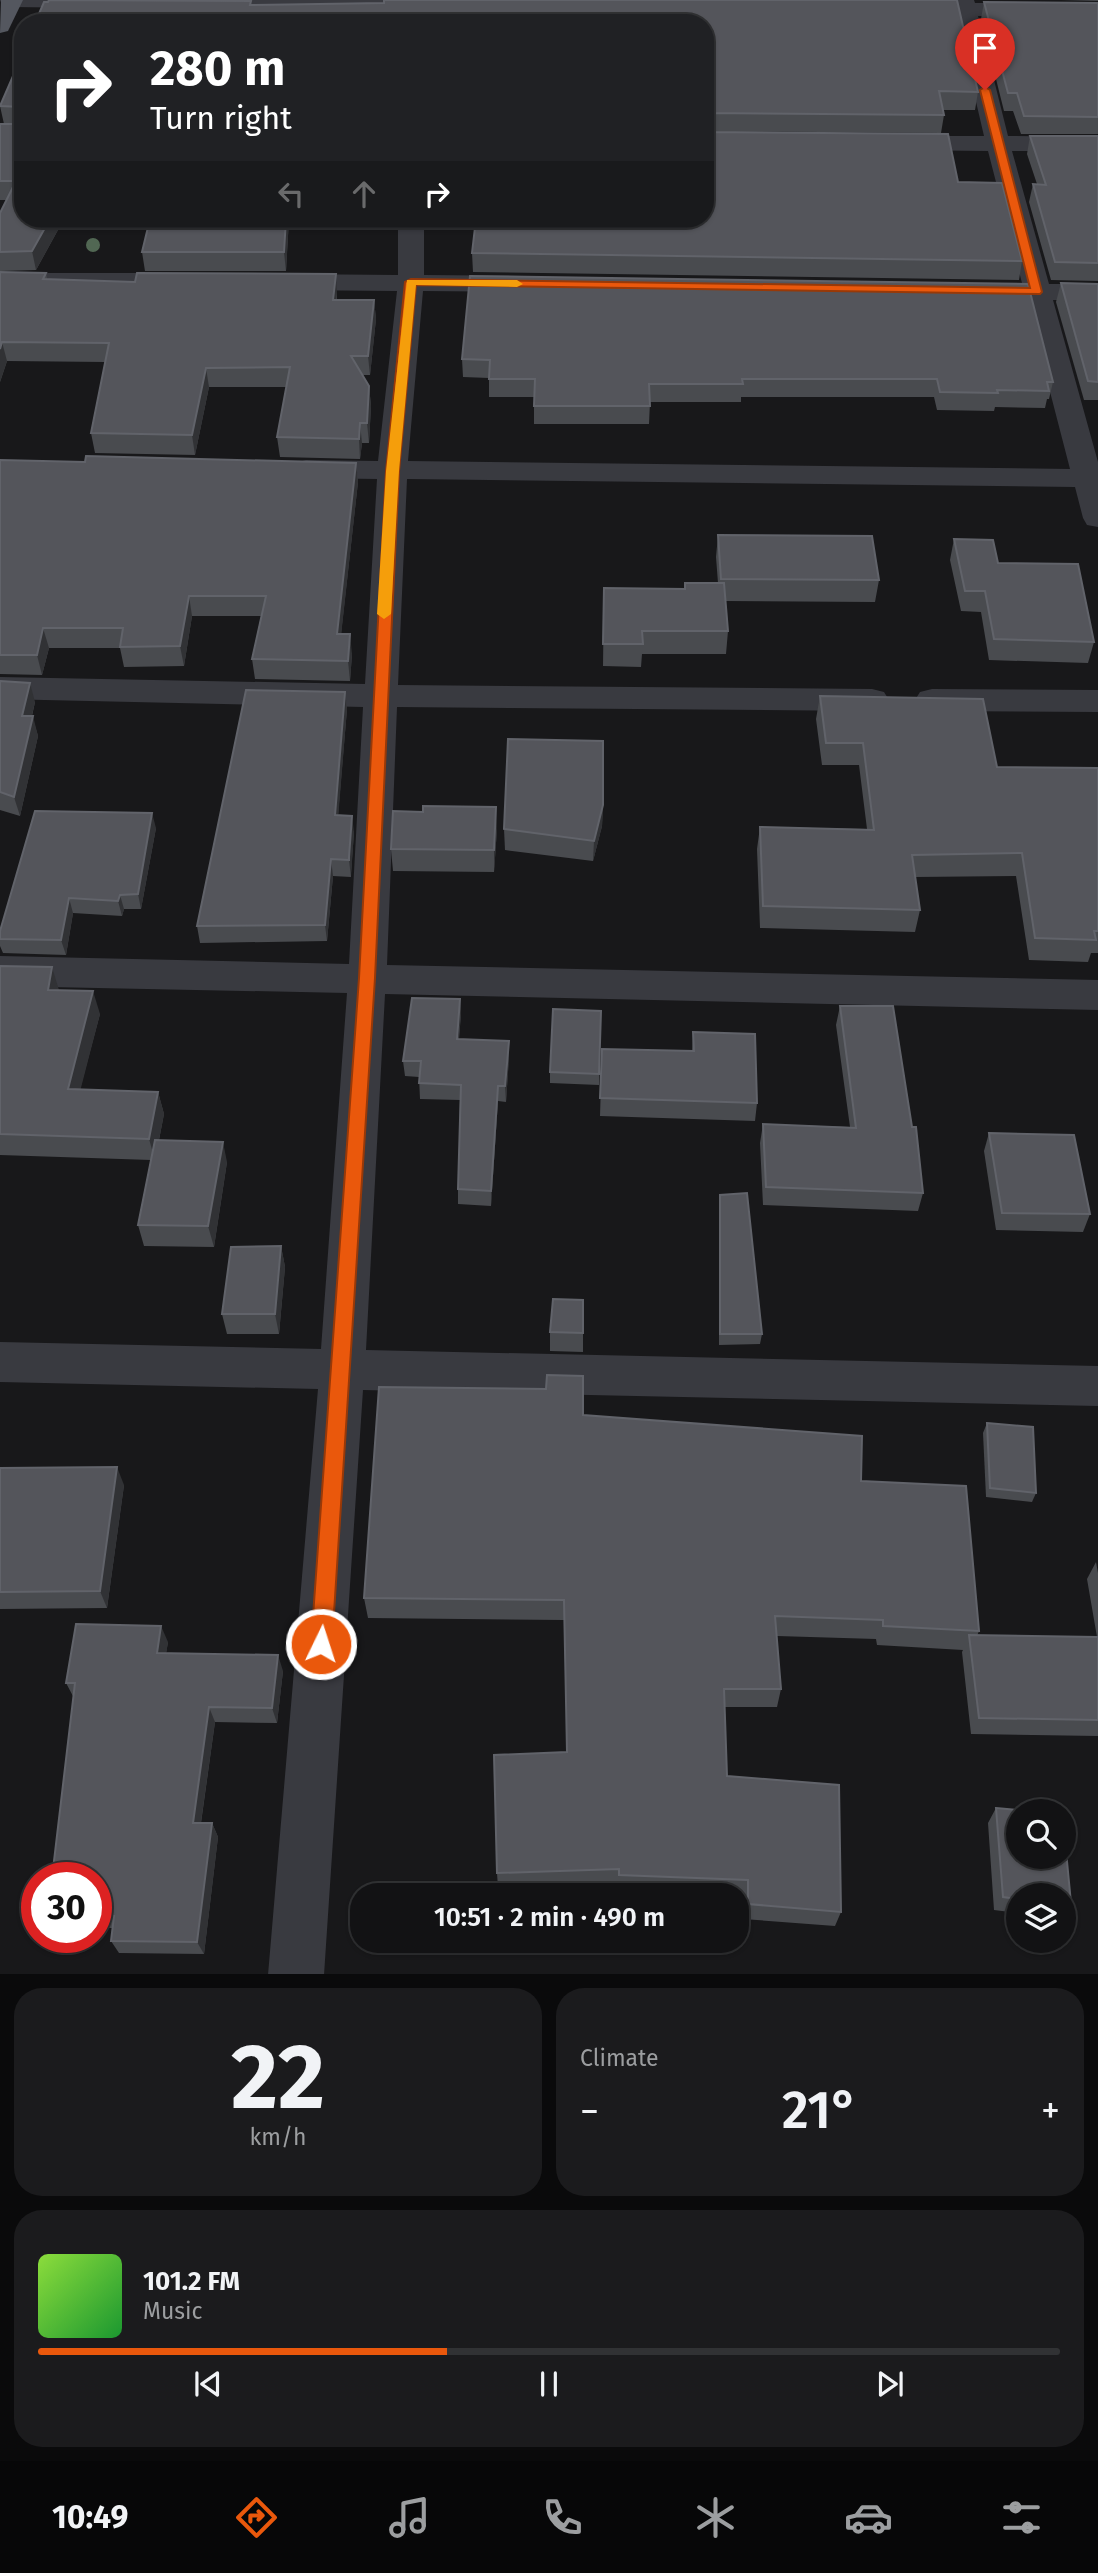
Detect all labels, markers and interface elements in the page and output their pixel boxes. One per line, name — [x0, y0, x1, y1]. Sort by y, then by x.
pin — [955, 18, 1015, 90]
icon: arrive — [966, 29, 1004, 67]
text: 280 m — [150, 39, 286, 98]
icon: right — [35, 42, 126, 133]
text: Turn right — [150, 99, 292, 137]
icon: left — [272, 175, 310, 213]
icon: ahead — [345, 175, 383, 213]
icon: right — [418, 175, 456, 213]
position arrow — [284, 1607, 358, 1681]
map controls — [1006, 1799, 1076, 1953]
button: search — [1006, 1799, 1076, 1869]
speed limit sign: 30 — [21, 1862, 112, 1953]
button: layers — [1006, 1883, 1076, 1953]
text: 10:51 · 2 min · 490 m — [434, 1902, 665, 1933]
text: 22 — [231, 2023, 325, 2132]
text: Climate — [580, 2044, 659, 2072]
text: 21° — [782, 2079, 858, 2142]
text: − — [580, 2088, 599, 2134]
text: + — [1041, 2088, 1060, 2134]
text: km/h — [250, 2123, 306, 2151]
text: 101.2 FM — [143, 2266, 240, 2297]
text: Music — [143, 2297, 203, 2325]
icon: previous — [189, 2365, 227, 2403]
icon: pause — [530, 2365, 568, 2403]
icon: next — [871, 2365, 909, 2403]
icon: directions — [232, 2493, 281, 2542]
icon: music — [385, 2493, 434, 2542]
icon: phone — [538, 2493, 587, 2542]
icon: climate — [691, 2493, 740, 2542]
icon: car — [844, 2493, 893, 2542]
icon: filters — [997, 2493, 1046, 2542]
text: 10:49 — [52, 2498, 128, 2536]

